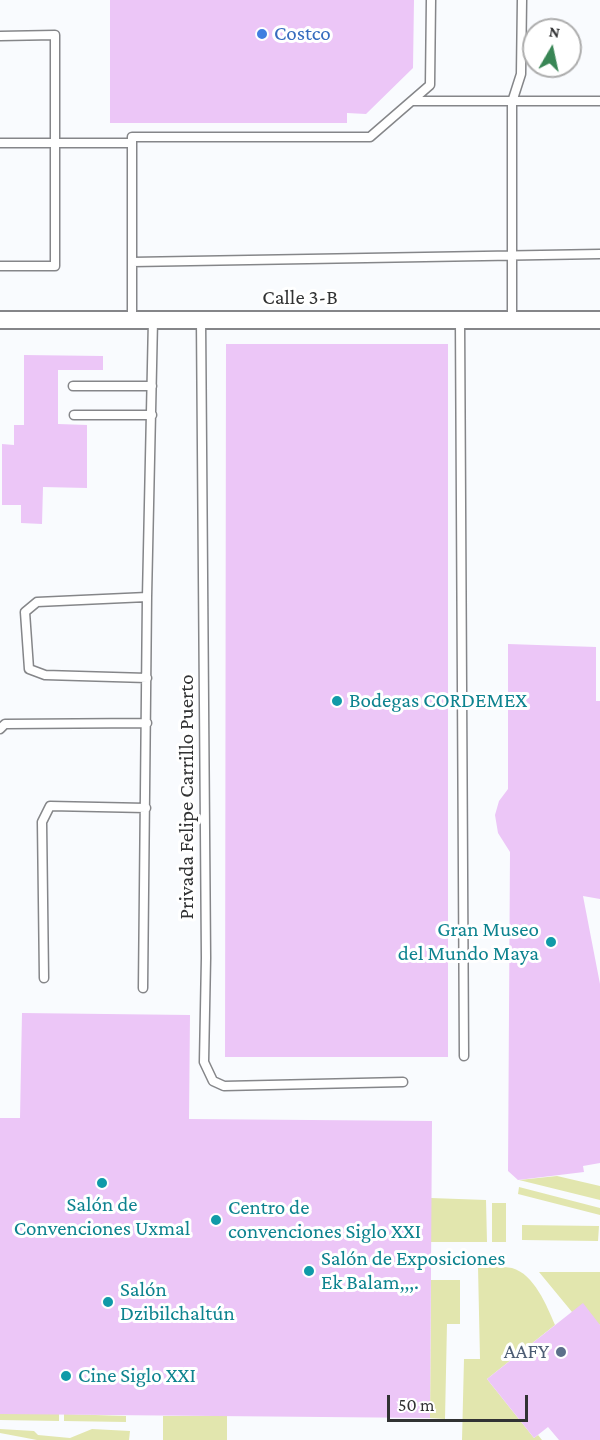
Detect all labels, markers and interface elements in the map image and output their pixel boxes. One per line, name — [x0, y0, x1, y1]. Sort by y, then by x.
north arrow — [522, 18, 582, 78]
place label: Costco — [274, 21, 331, 47]
text: N — [548, 22, 561, 41]
marker: Costco — [255, 27, 269, 41]
street label: Calle 3-B — [262, 285, 338, 311]
street label: Privada Felipe Carrillo Puerto — [174, 674, 200, 920]
place label: Bodegas CORDEMEX — [349, 688, 527, 714]
marker: Bodegas CORDEMEX — [330, 694, 344, 708]
place label: Gran Museo del Mundo Maya — [398, 917, 539, 967]
marker: Gran Museo del Mundo Maya — [544, 935, 558, 949]
marker: Salón de Convenciones Uxmal — [95, 1176, 109, 1190]
place label: Salón de Convenciones Uxmal — [14, 1192, 190, 1242]
place label: Centro de convenciones Siglo XXI — [228, 1195, 421, 1245]
marker: Centro de convenciones Siglo XXI — [209, 1213, 223, 1227]
place label: Salón de Exposiciones Ek Balam,,,. — [321, 1246, 505, 1296]
marker: Salón de Exposiciones Ek Balam,,,. — [302, 1264, 316, 1278]
place label: Salón Dzibilchaltún — [120, 1277, 235, 1327]
marker: Salón Dzibilchaltún — [101, 1295, 115, 1309]
place label: AAFY — [504, 1339, 549, 1365]
marker: AAFY — [554, 1345, 568, 1359]
place label: Cine Siglo XXI — [78, 1363, 196, 1389]
marker: Cine Siglo XXI — [59, 1369, 73, 1383]
scale bar — [390, 1383, 531, 1421]
text: 50 m — [398, 1395, 435, 1415]

